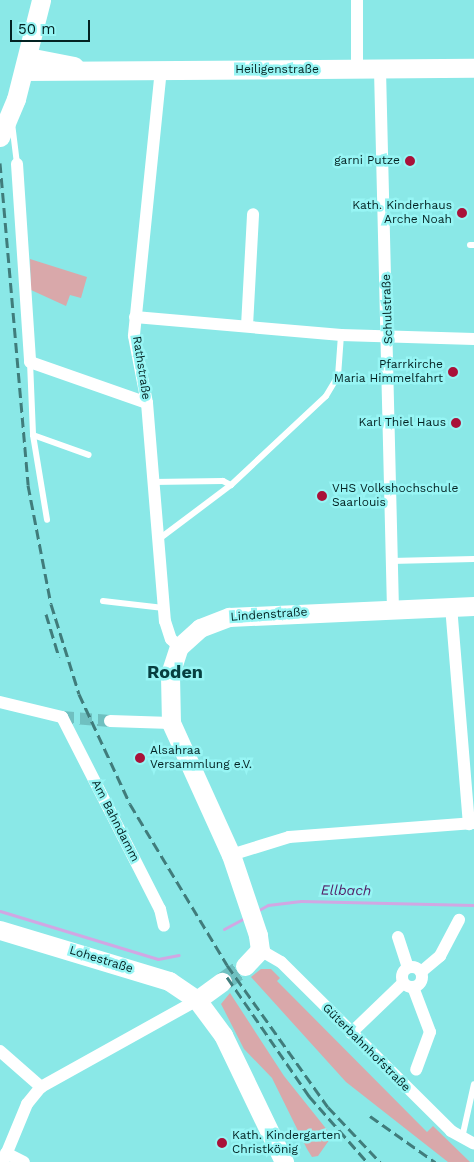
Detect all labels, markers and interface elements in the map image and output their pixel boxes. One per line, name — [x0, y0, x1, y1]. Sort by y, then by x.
scale bar — [12, 10, 92, 42]
text: 50 m — [18, 20, 55, 38]
street label: Heiligenstraße — [235, 63, 319, 77]
place label: garni Putze — [334, 154, 400, 168]
marker: garni Putze — [404, 155, 416, 167]
place label: Kath. Kinderhaus Arche Noah — [352, 199, 452, 227]
marker: Kath. Kinderhaus Arche Noah — [456, 207, 468, 219]
street label: Schulstraße — [380, 274, 396, 344]
street label: Rathstraße — [129, 335, 153, 401]
place label: Pfarrkirche Maria Himmelfahrt — [333, 358, 443, 386]
marker: Pfarrkirche Maria Himmelfahrt — [447, 366, 459, 378]
place label: Karl Thiel Haus — [357, 416, 446, 430]
marker: Karl Thiel Haus — [450, 417, 462, 429]
place label: VHS Volkshochschule Saarlouis — [332, 482, 459, 510]
marker: VHS Volkshochschule Saarlouis — [316, 490, 328, 502]
street label: Lindenstraße — [230, 605, 308, 625]
district label: Roden — [147, 661, 203, 683]
place label: Alsahraa Versammlung e.V. — [150, 744, 252, 772]
marker: Alsahraa Versammlung e.V. — [134, 752, 146, 764]
street label: Am Bahndamm — [88, 778, 142, 864]
water label: Ellbach — [321, 881, 371, 899]
street label: Lohestraße — [67, 944, 135, 976]
street label: Güterbahnhofstraße — [319, 1001, 413, 1095]
place label: Kath. Kindergarten Christkönig — [232, 1129, 341, 1157]
marker: Kath. Kindergarten Christkönig — [216, 1137, 228, 1149]

